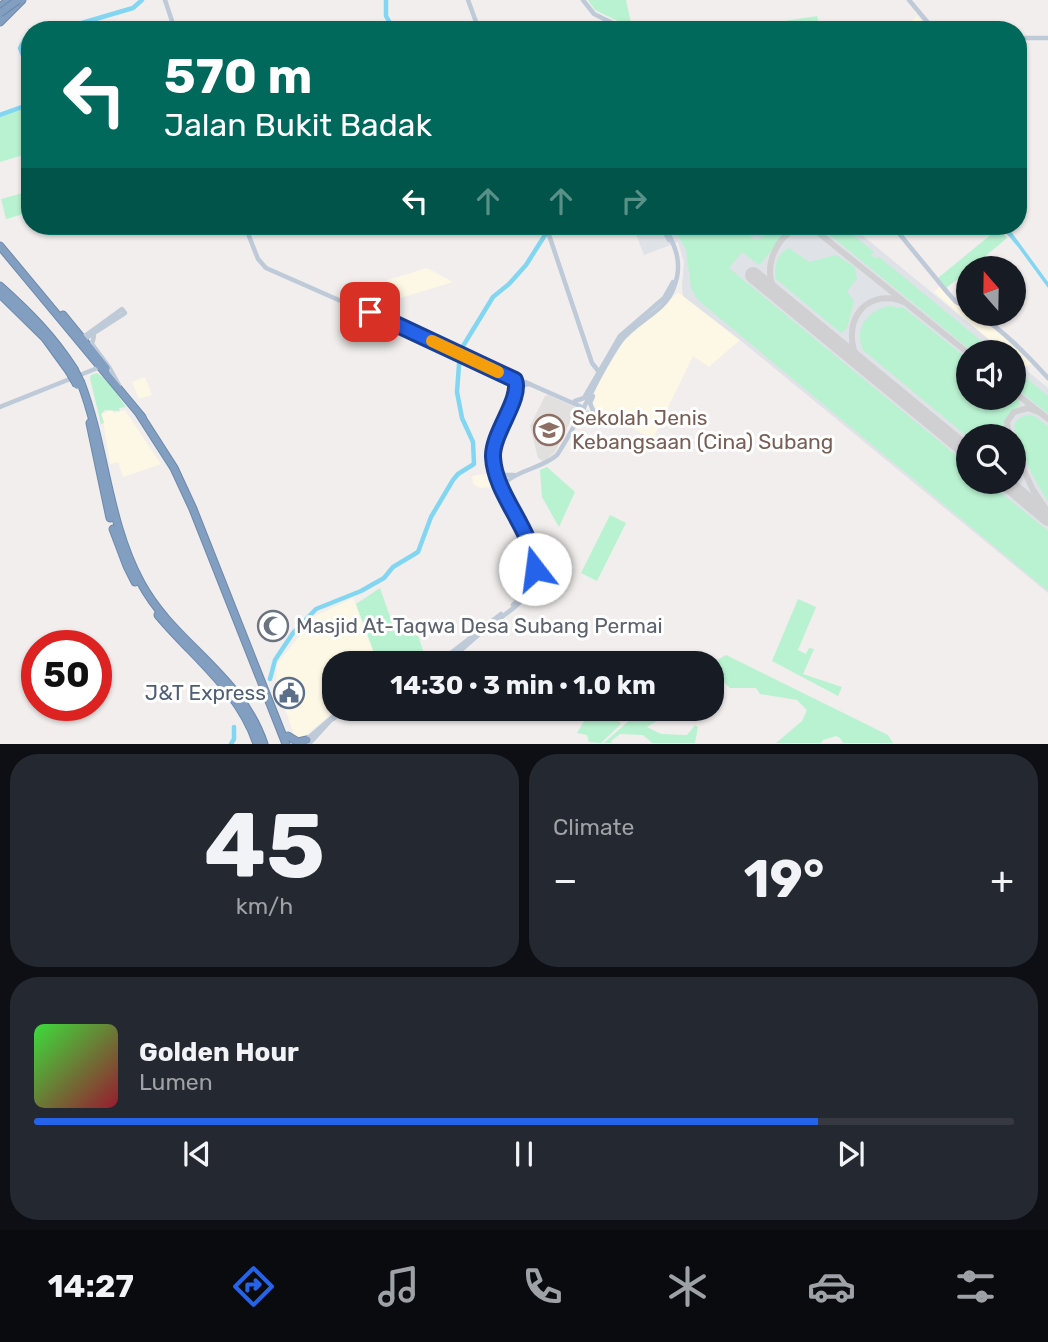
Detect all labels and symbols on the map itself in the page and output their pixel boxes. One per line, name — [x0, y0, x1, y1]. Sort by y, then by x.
north arrow — [956, 256, 1026, 326]
pin — [340, 282, 400, 342]
place label: Sekolah Jenis Kebangsaan (Cina) Subang — [572, 405, 833, 454]
school or university icon: Sekolah Jenis Kebangsaan (Cina) Subang — [532, 413, 566, 447]
position arrow — [498, 532, 572, 606]
mosque icon: Masjid At-Taqwa Desa Subang Permai — [256, 609, 290, 643]
place label: Masjid At-Taqwa Desa Subang Permai — [296, 613, 663, 638]
speed limit sign: 50 — [21, 630, 112, 721]
public building icon: J&T Express — [272, 676, 306, 710]
place label: J&T Express — [145, 680, 266, 705]

